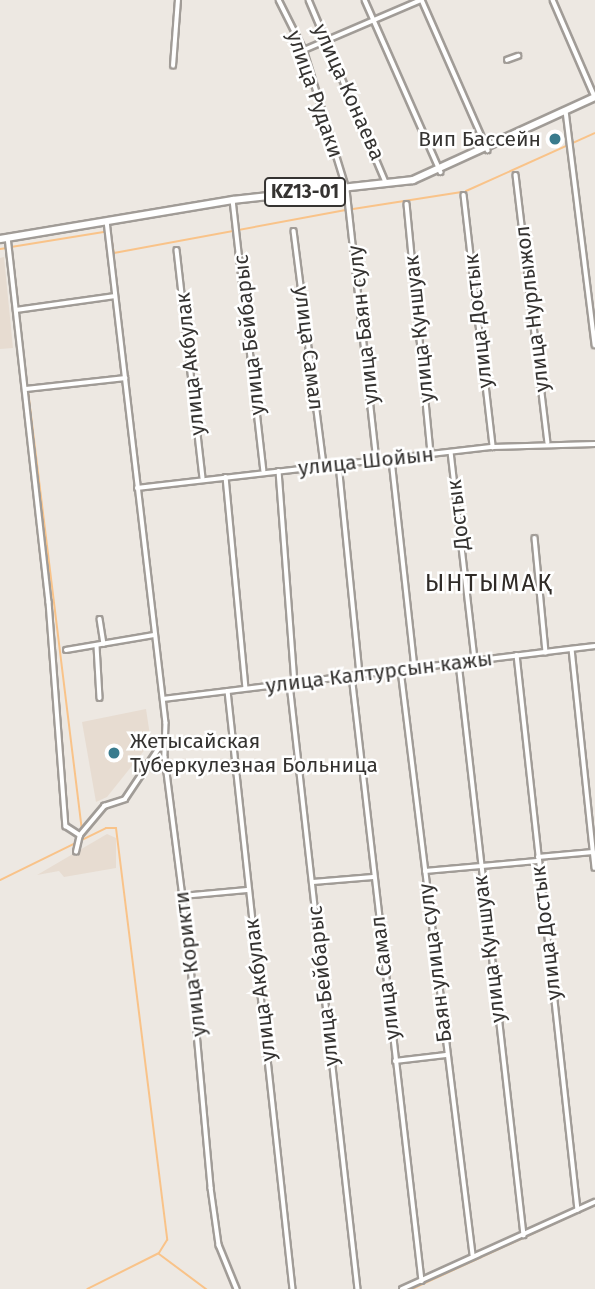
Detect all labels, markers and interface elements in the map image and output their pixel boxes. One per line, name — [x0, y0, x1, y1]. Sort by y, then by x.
street label: улица Конаева — [308, 20, 390, 164]
street label: улица Рудаки — [281, 27, 349, 161]
place label: Вип Бассейн — [418, 126, 541, 152]
marker: Вип Бассейн — [547, 131, 563, 147]
road number: KZ13-01 — [263, 176, 347, 208]
street label: улица Нурлыжол — [509, 224, 555, 394]
street label: улица Баян сулу — [342, 244, 384, 406]
street label: улица Бейбарыс — [228, 253, 270, 417]
street label: улица Достык — [458, 253, 498, 389]
street label: улица Куншуак — [399, 254, 439, 404]
street label: улица Самал — [289, 285, 329, 411]
street label: улица Акбулак — [170, 291, 210, 437]
street label: улица Шойын — [297, 441, 435, 481]
street label: Достык — [441, 478, 475, 552]
district label: ЫНТЫМАҚ — [426, 570, 552, 598]
street label: улица Калтурсын кажы — [264, 646, 494, 698]
place label: Жетысайская Туберкулезная Больница — [130, 728, 378, 778]
marker: Жетысайская Туберкулезная Больница — [104, 743, 124, 763]
street label: улица Достык — [525, 864, 567, 1002]
street label: улица Куншуак — [467, 874, 511, 1024]
street label: Баян улица сулу — [413, 882, 457, 1044]
street label: улица Корикти — [169, 890, 211, 1038]
street label: улица Бейбарыс — [302, 904, 344, 1068]
street label: улица Самал — [365, 915, 405, 1041]
street label: улица Акбулак — [239, 917, 281, 1063]

